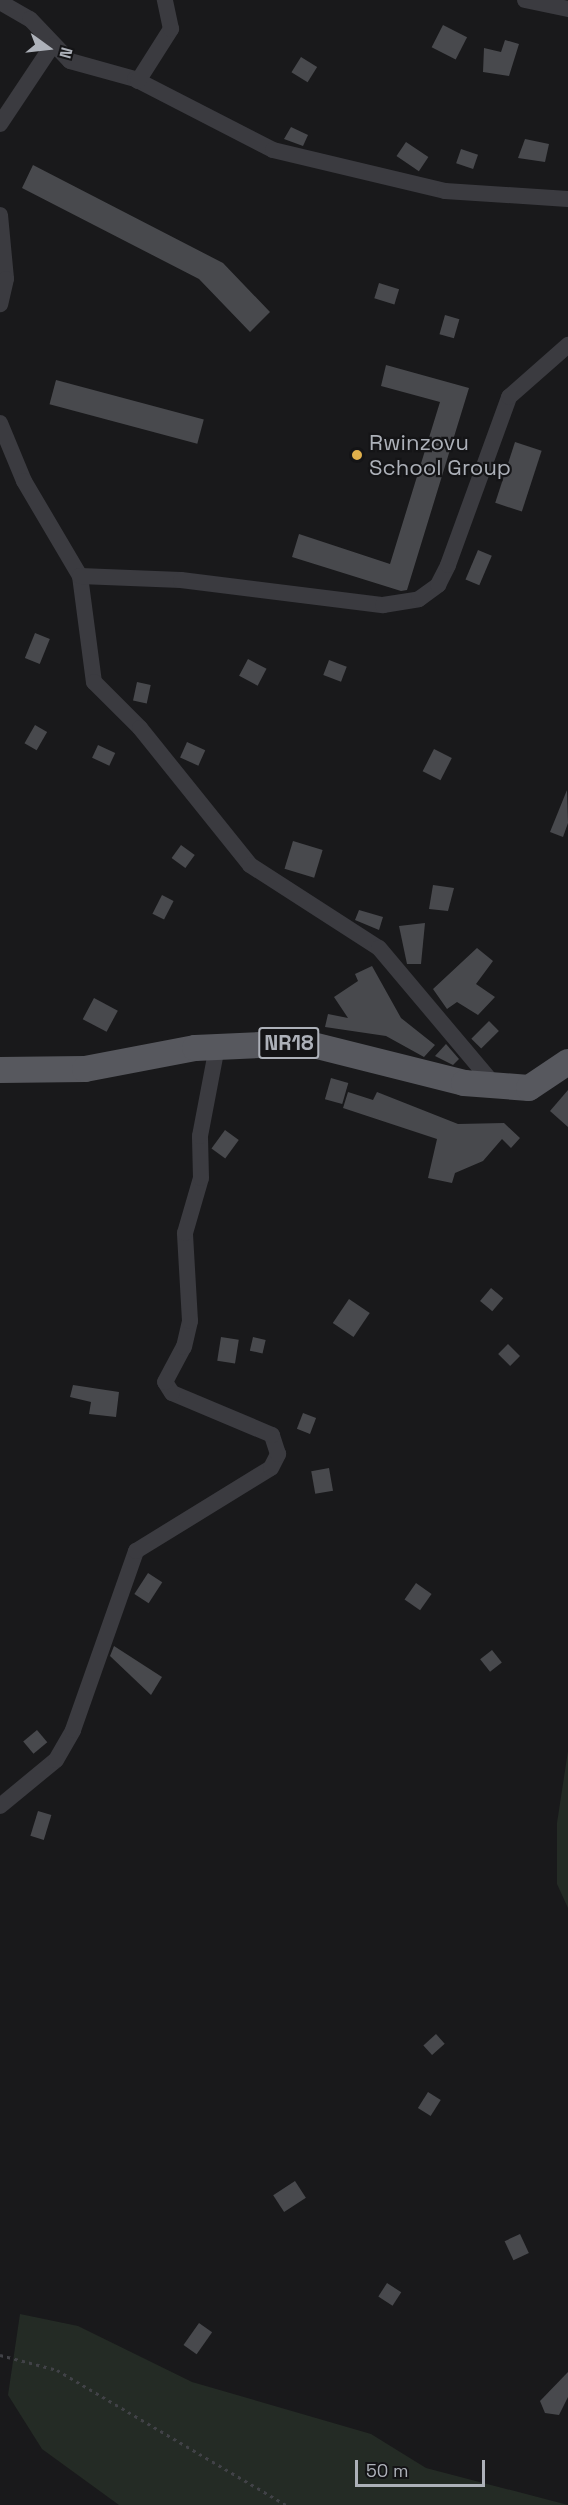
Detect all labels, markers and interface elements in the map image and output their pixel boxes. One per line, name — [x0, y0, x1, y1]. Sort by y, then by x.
north arrow — [18, 18, 78, 78]
text: N — [54, 45, 77, 61]
place label: Rwinzovu School Group — [369, 429, 511, 481]
marker: Rwinzovu School Group — [350, 448, 364, 462]
road number: NR18 — [258, 1025, 320, 1061]
scale bar — [358, 2448, 488, 2486]
text: 50 m — [366, 2459, 408, 2482]

